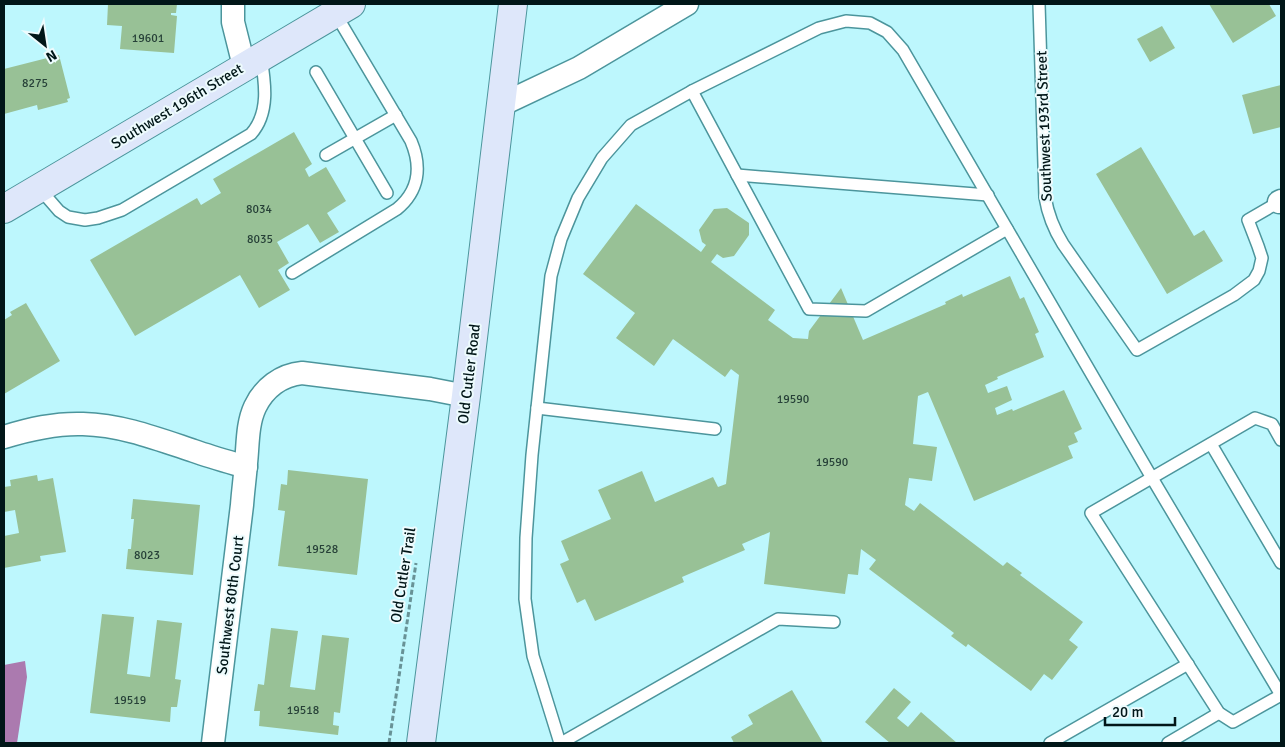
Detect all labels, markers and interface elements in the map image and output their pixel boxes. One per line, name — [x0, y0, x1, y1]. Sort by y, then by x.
north arrow — [20, 20, 70, 70]
house number: 19601 — [132, 31, 164, 46]
text: N — [43, 46, 60, 66]
street label: Southwest 193rd Street — [1032, 50, 1056, 202]
street label: Southwest 196th Street — [108, 59, 246, 153]
house number: 8275 — [22, 76, 48, 91]
house number: 8034 — [246, 202, 272, 217]
house number: 8035 — [247, 232, 273, 247]
street label: Old Cutler Road — [454, 323, 484, 425]
house number: 19590 — [777, 392, 809, 407]
house number: 19590 — [816, 455, 848, 470]
street label: Old Cutler Trail — [387, 526, 419, 624]
street label: Southwest 80th Court — [213, 535, 247, 675]
house number: 19528 — [306, 542, 338, 557]
house number: 8023 — [134, 548, 160, 563]
house number: 19519 — [114, 693, 146, 708]
scale bar — [1105, 694, 1175, 726]
house number: 19518 — [287, 703, 319, 718]
text: 20 m — [1112, 703, 1143, 721]

